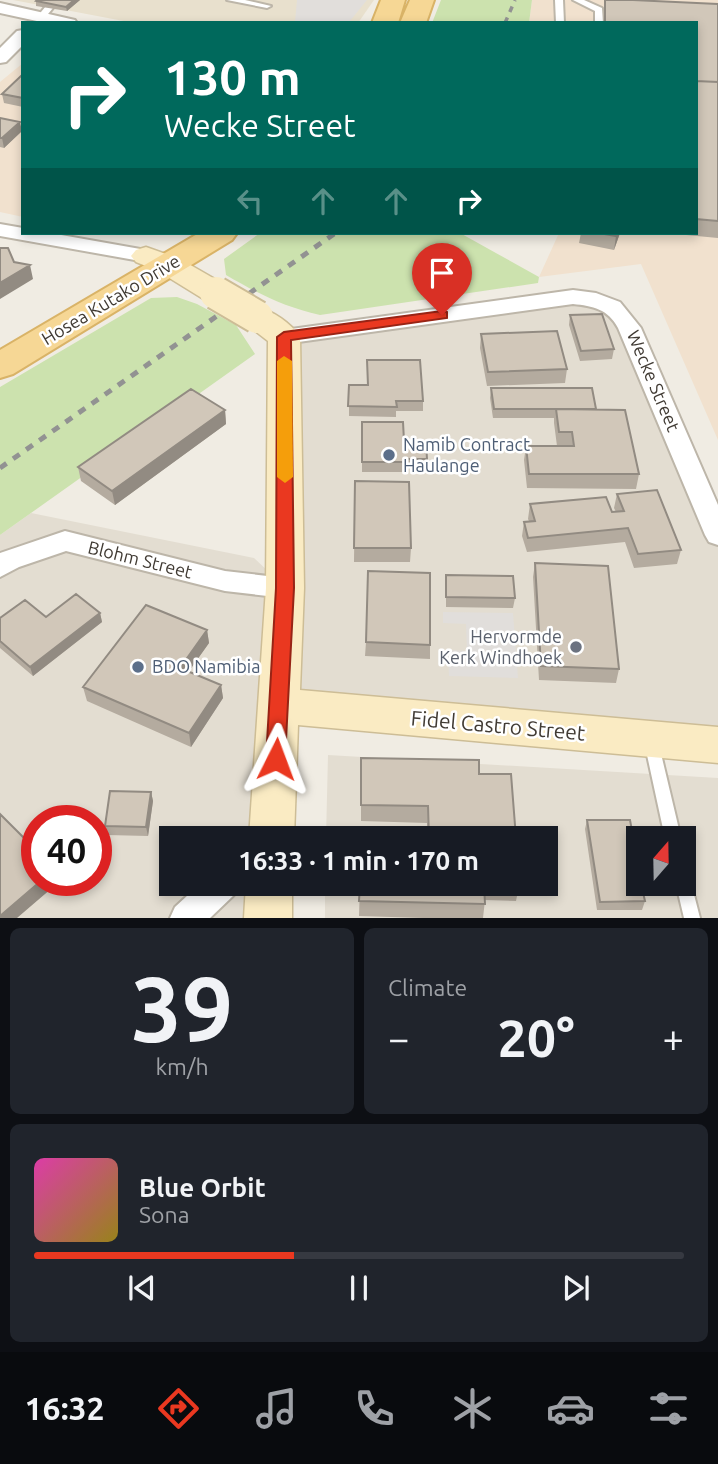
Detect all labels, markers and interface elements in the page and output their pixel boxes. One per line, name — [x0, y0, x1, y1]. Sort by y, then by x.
icon: right — [49, 49, 140, 140]
text: 130 m — [164, 49, 301, 104]
text: Wecke Street — [164, 107, 356, 143]
icon: left — [231, 182, 269, 220]
icon: ahead — [304, 182, 342, 220]
icon: ahead — [377, 182, 415, 220]
icon: right — [450, 182, 488, 220]
pin — [412, 243, 472, 315]
street label: Hosea Kutako Drive — [38, 250, 183, 348]
icon: arrive — [423, 254, 461, 292]
street label: Wecke Street — [624, 327, 684, 434]
place label: Namib Contract Haulange — [403, 434, 530, 475]
marker: Namib Contract Haulange — [381, 447, 397, 463]
street label: Blohm Street — [86, 536, 195, 582]
place label: Hervormde Kerk Windhoek — [439, 626, 562, 667]
marker: Hervormde Kerk Windhoek — [568, 639, 584, 655]
place label: BDO Namibia — [152, 656, 260, 676]
marker: BDO Namibia — [130, 659, 146, 675]
street label: Fidel Castro Street — [410, 705, 586, 745]
position arrow — [239, 722, 313, 796]
speed limit sign: 40 — [21, 805, 112, 896]
north arrow — [626, 826, 696, 896]
map controls — [626, 826, 696, 896]
text: 16:33 · 1 min · 170 m — [238, 846, 479, 875]
text: 39 — [131, 957, 233, 1059]
text: Climate — [388, 975, 467, 1000]
text: 20° — [497, 1009, 575, 1067]
text: − — [388, 1017, 409, 1059]
text: + — [663, 1017, 684, 1059]
text: km/h — [155, 1054, 209, 1079]
text: Blue Orbit — [139, 1173, 266, 1202]
text: Sona — [139, 1202, 189, 1227]
icon: previous — [123, 1269, 161, 1307]
icon: pause — [340, 1269, 378, 1307]
icon: next — [557, 1269, 595, 1307]
icon: directions — [154, 1384, 203, 1433]
icon: music — [252, 1384, 301, 1433]
icon: phone — [350, 1384, 399, 1433]
icon: climate — [448, 1384, 497, 1433]
icon: car — [546, 1384, 595, 1433]
icon: filters — [644, 1384, 693, 1433]
text: 16:32 — [25, 1390, 105, 1426]

